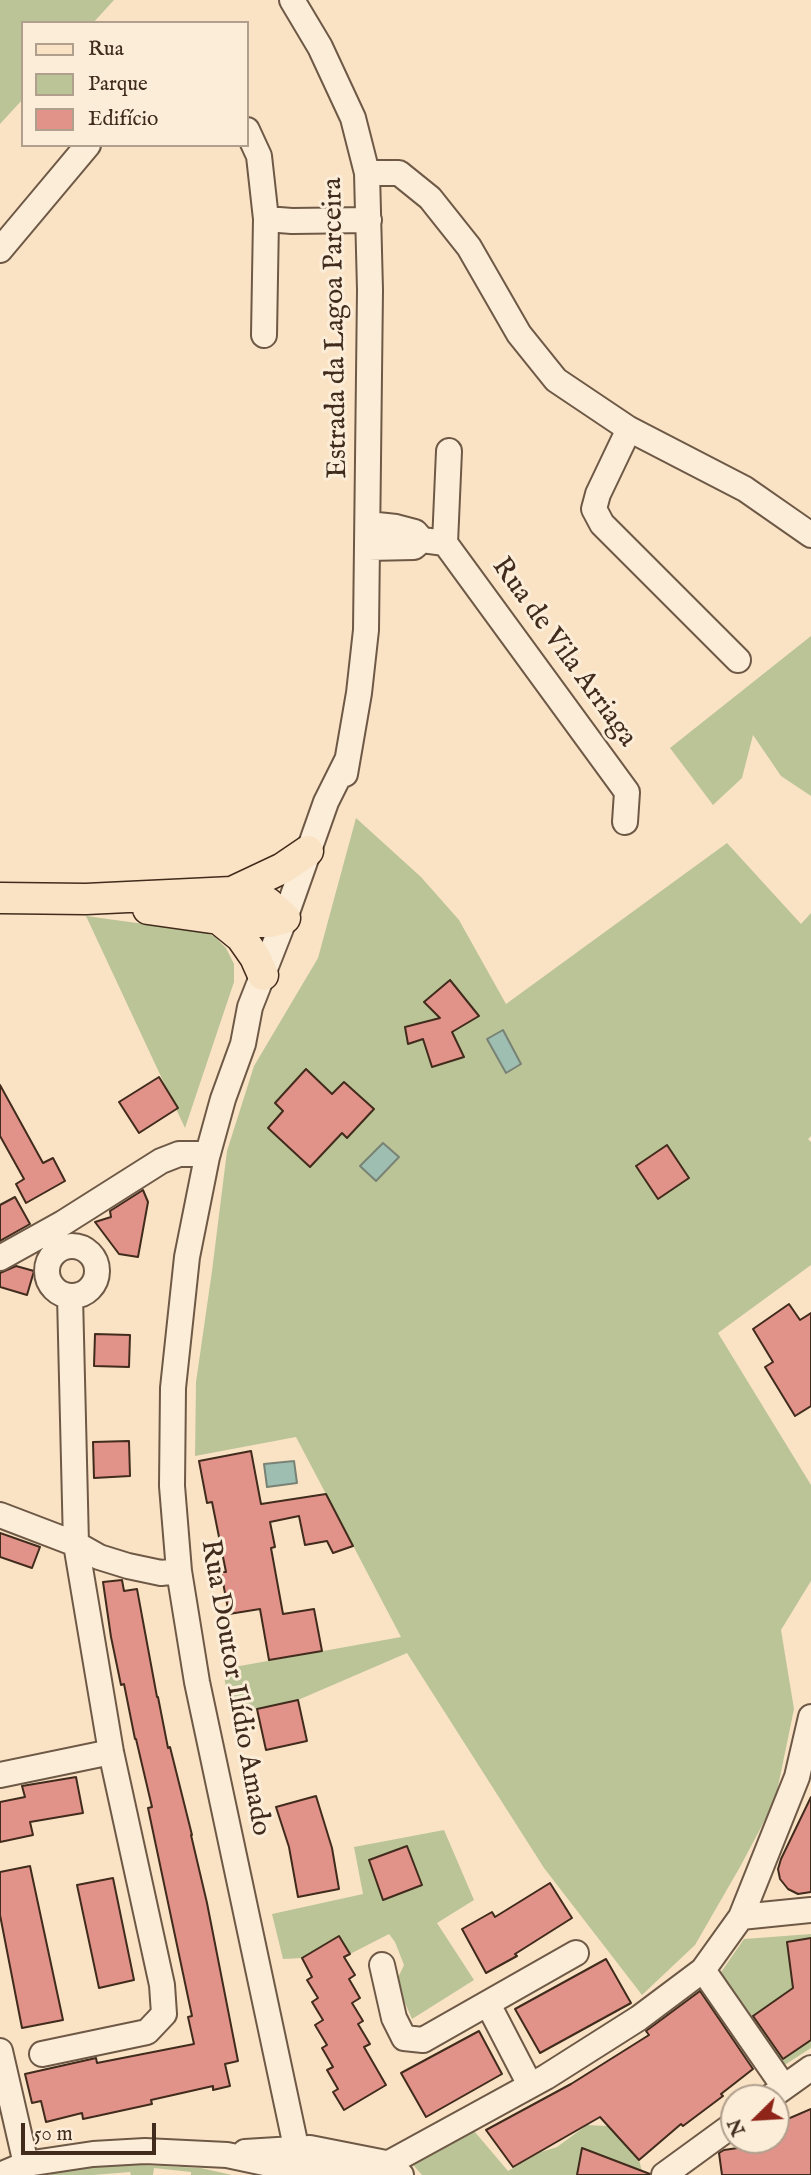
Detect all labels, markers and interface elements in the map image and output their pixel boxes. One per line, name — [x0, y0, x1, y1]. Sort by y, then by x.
legend — [21, 21, 248, 147]
text: Rua — [88, 36, 124, 63]
text: Parque — [88, 71, 148, 98]
text: Edifício — [88, 106, 158, 133]
street label: Estrada da Lagoa Parceira — [318, 177, 356, 479]
street label: Rua de Vila Arriaga — [483, 552, 643, 754]
street label: Rua Doutor Ilídio Amado — [191, 1537, 277, 1839]
north arrow — [720, 2084, 790, 2154]
scale bar — [24, 2108, 159, 2152]
text: N — [723, 2114, 752, 2139]
text: 50 m — [34, 2121, 73, 2148]

